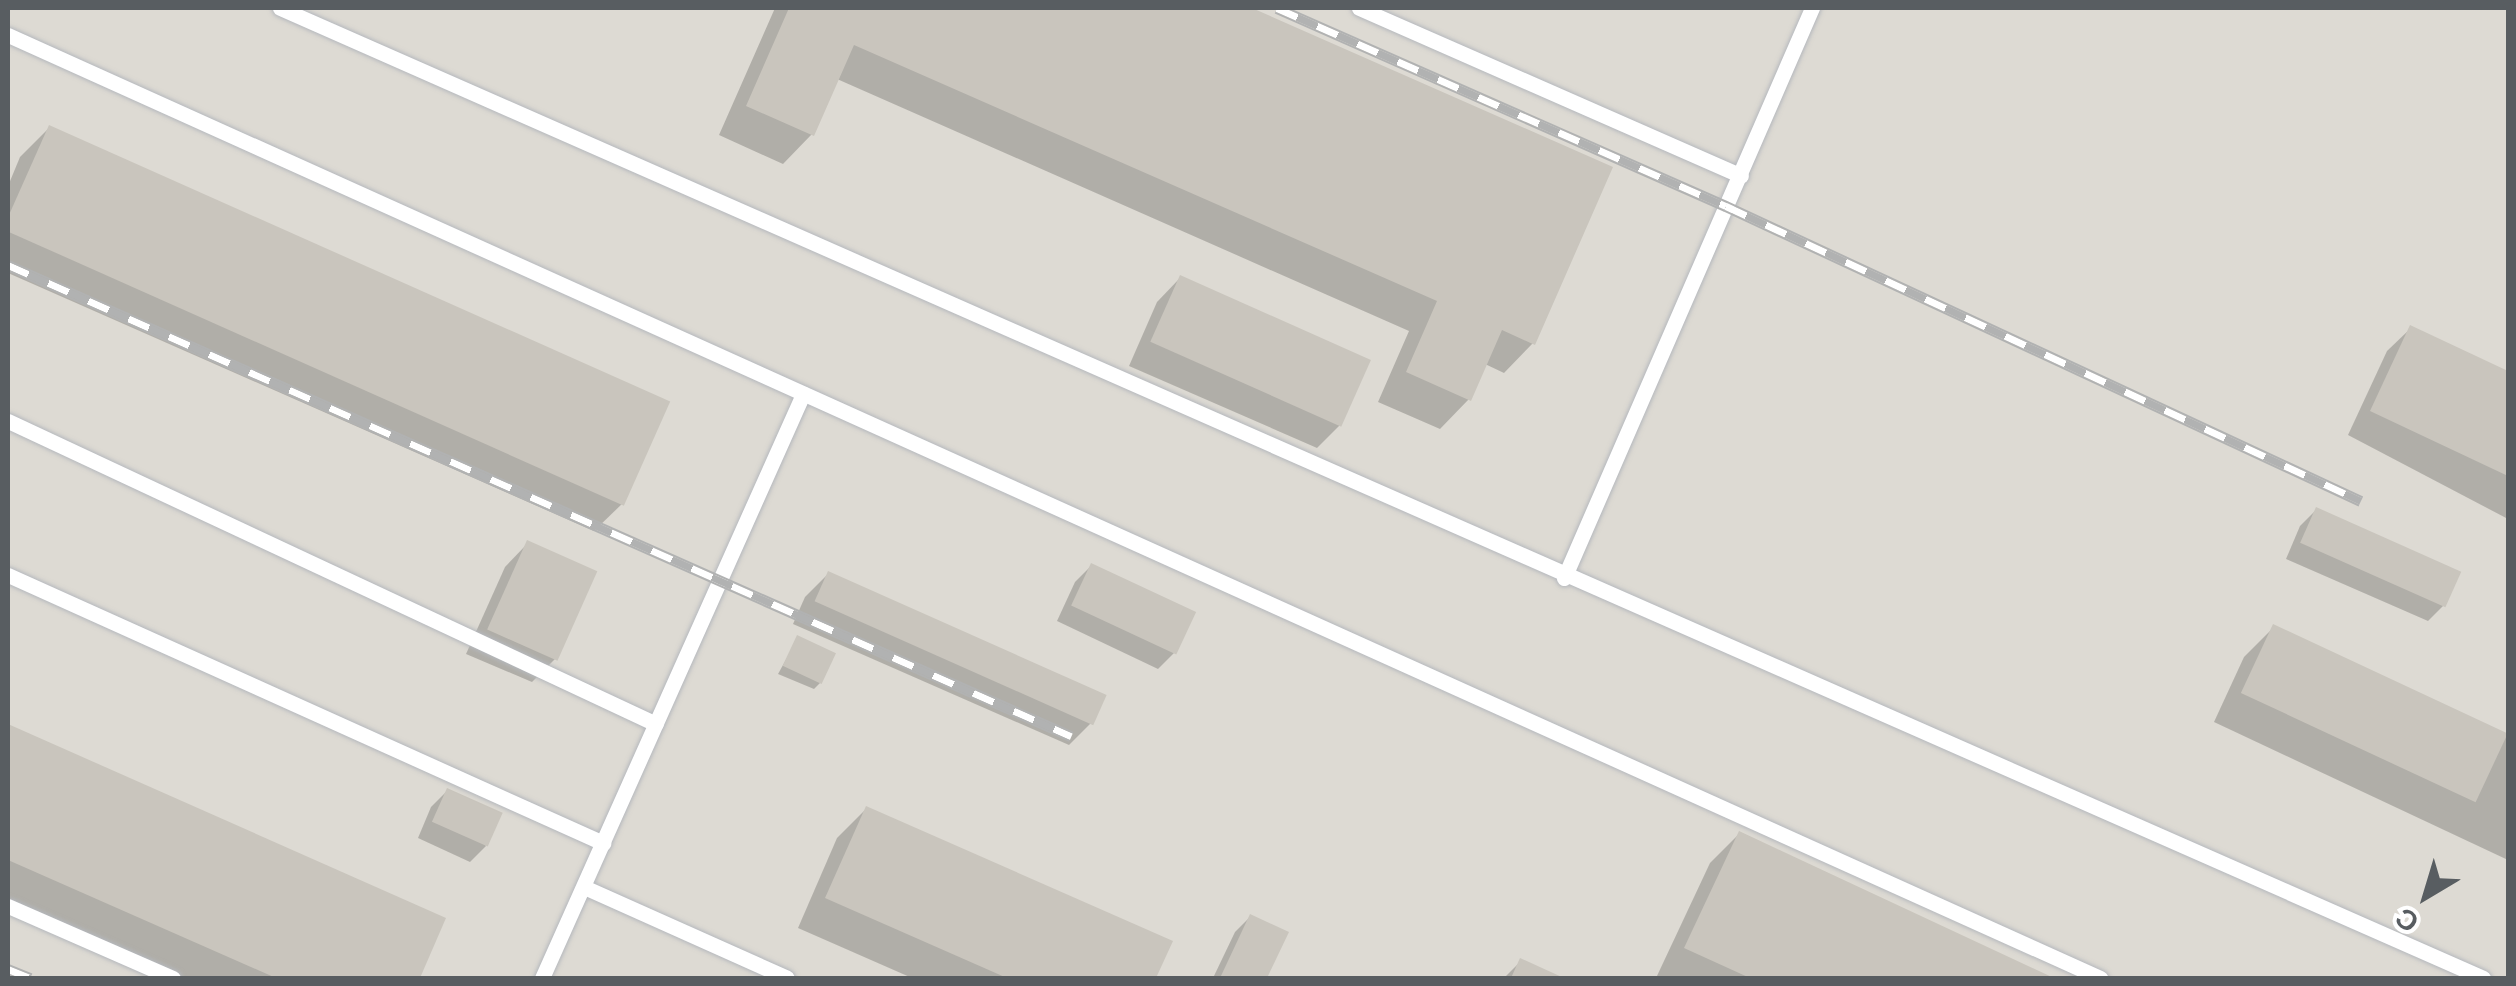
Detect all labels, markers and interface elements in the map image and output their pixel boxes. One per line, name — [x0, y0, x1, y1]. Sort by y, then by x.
north arrow — [2376, 846, 2476, 946]
text: С — [2390, 902, 2425, 938]

